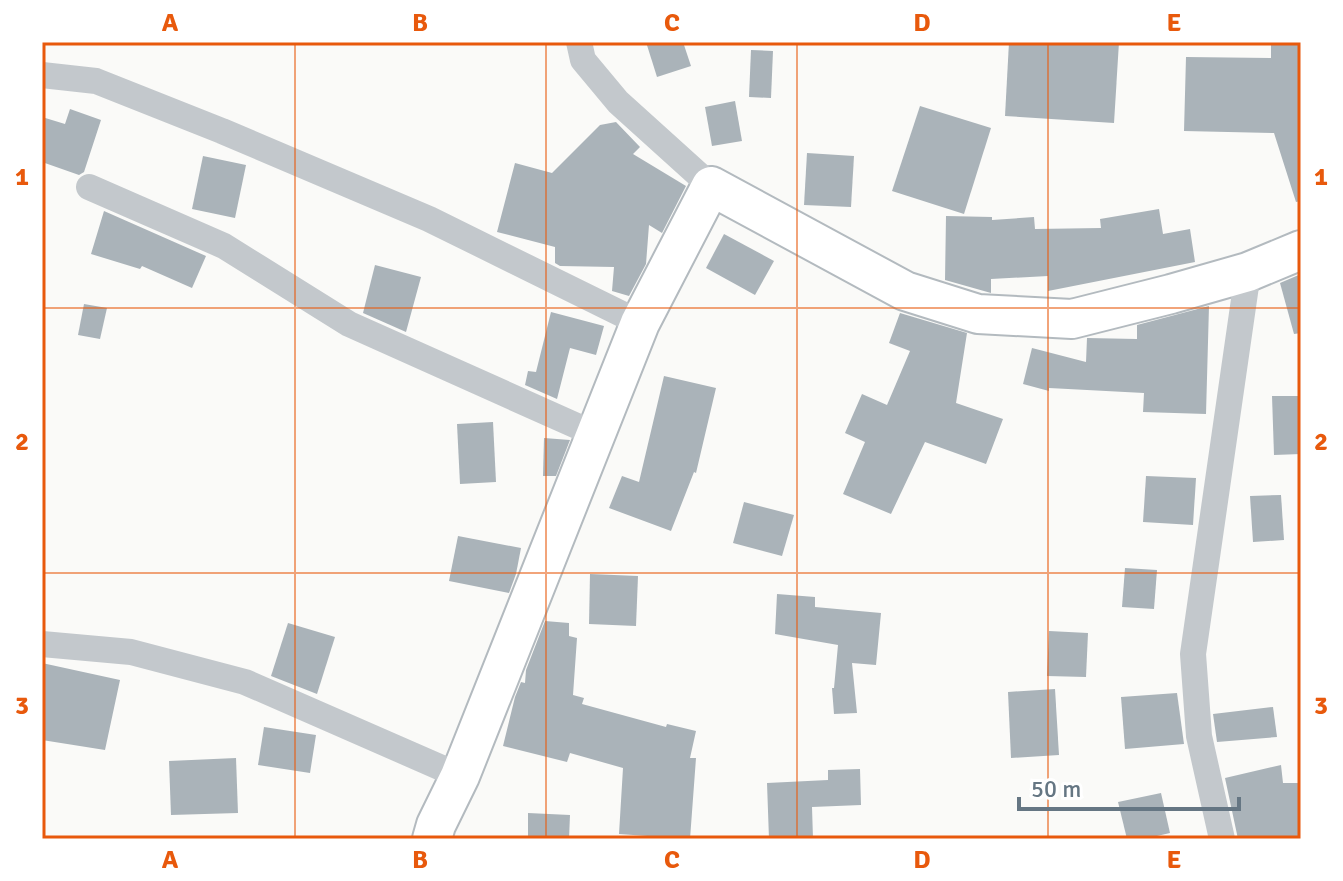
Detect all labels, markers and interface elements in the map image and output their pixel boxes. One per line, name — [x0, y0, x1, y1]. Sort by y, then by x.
text: A — [162, 7, 179, 39]
text: B — [412, 7, 428, 39]
text: C — [664, 7, 680, 39]
text: D — [913, 7, 931, 39]
text: E — [1167, 7, 1181, 39]
text: 1 — [15, 161, 29, 193]
text: 1 — [1314, 161, 1328, 193]
text: 2 — [15, 426, 29, 458]
text: 2 — [1314, 426, 1328, 458]
text: 3 — [15, 690, 29, 722]
text: 3 — [1314, 690, 1328, 722]
scale bar — [1019, 761, 1239, 811]
text: 50 m — [1031, 774, 1081, 804]
text: A — [162, 844, 179, 876]
text: B — [412, 844, 428, 876]
text: C — [664, 844, 680, 876]
text: D — [913, 844, 931, 876]
text: E — [1167, 844, 1181, 876]

